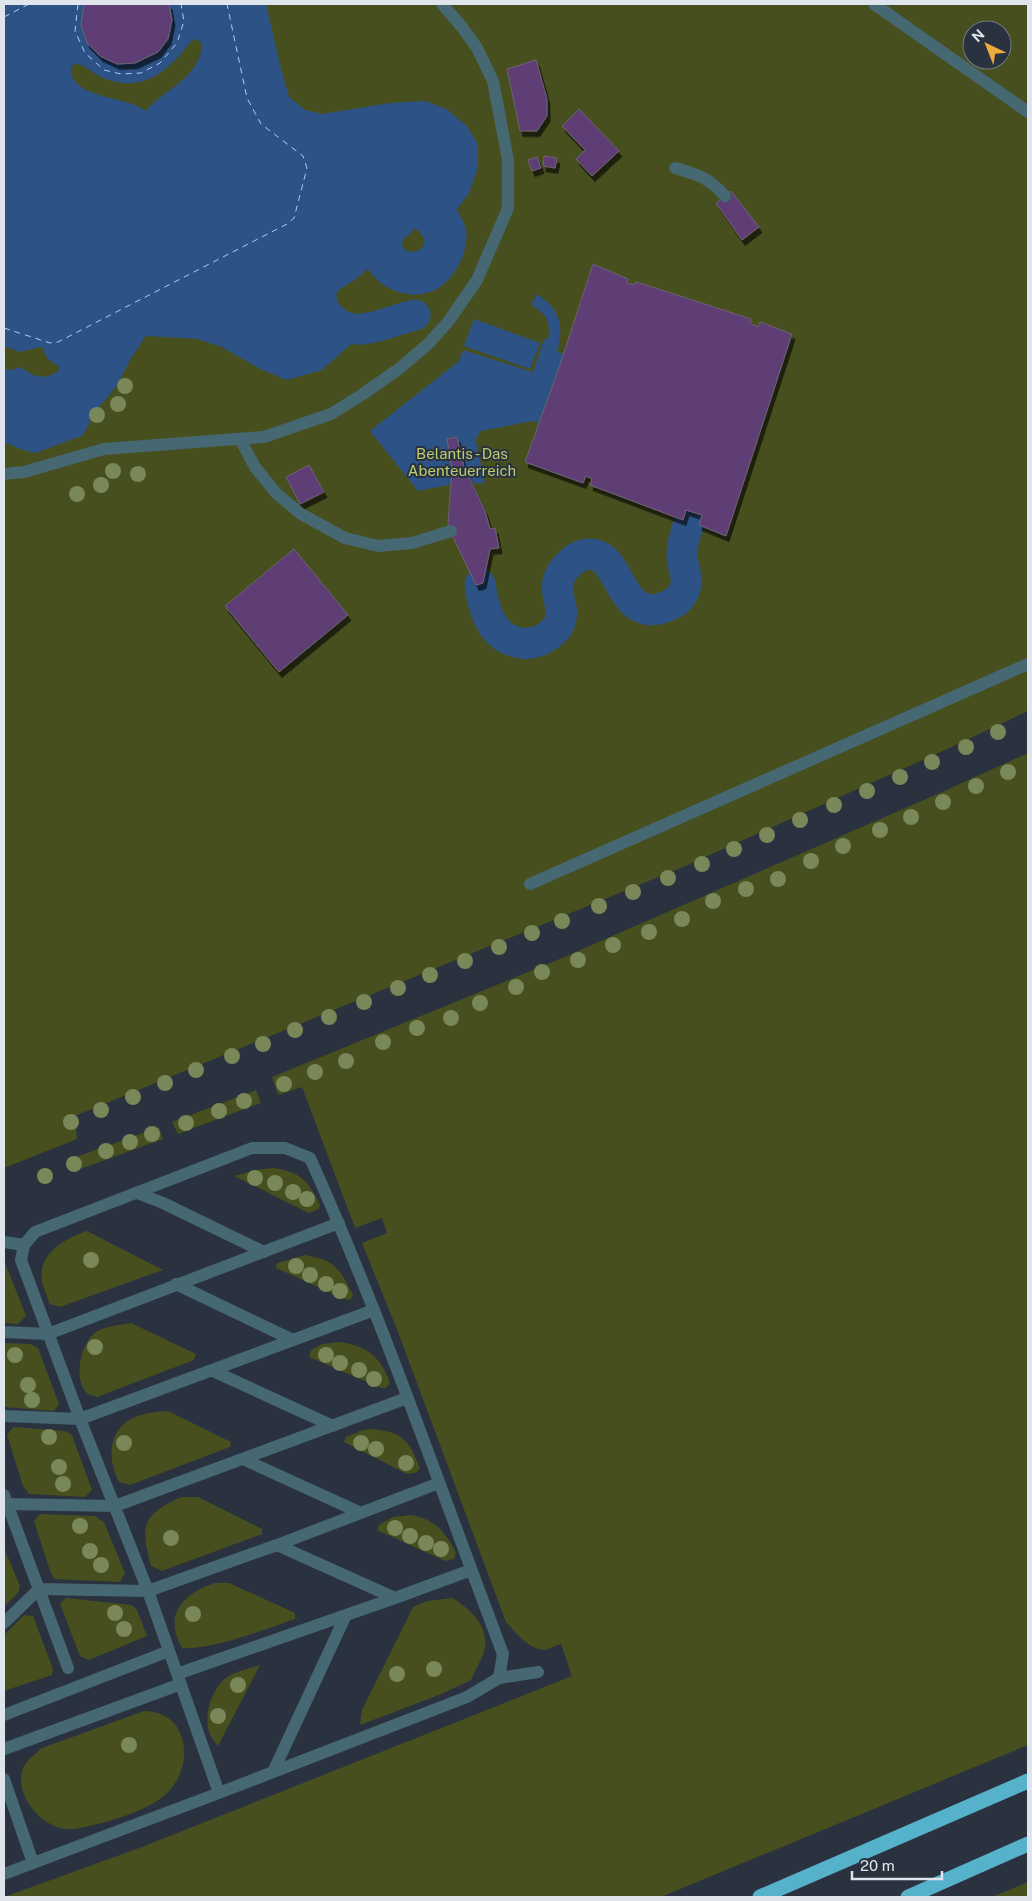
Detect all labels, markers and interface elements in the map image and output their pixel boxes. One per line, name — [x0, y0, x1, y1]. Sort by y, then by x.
north arrow — [962, 20, 1012, 70]
text: N — [969, 26, 988, 45]
park label: Belantis - Das Abenteuerreich — [408, 445, 516, 479]
scale bar — [852, 1848, 942, 1880]
text: 20 m — [860, 1857, 895, 1874]

